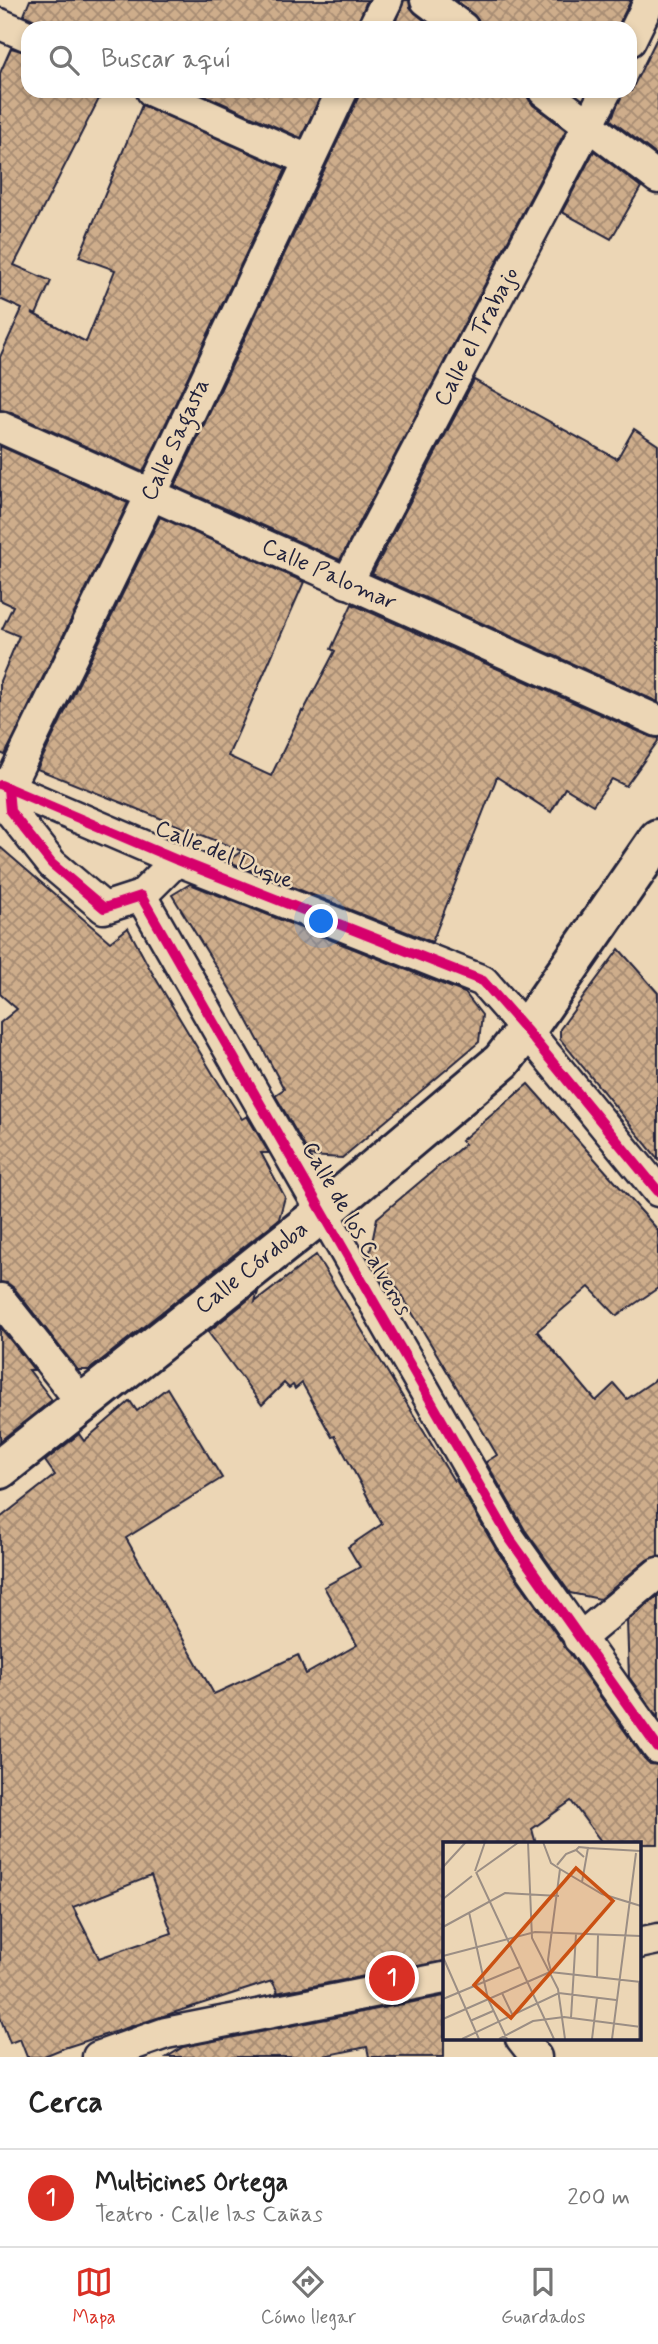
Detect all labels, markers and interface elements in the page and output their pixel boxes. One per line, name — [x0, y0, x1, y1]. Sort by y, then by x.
search box — [21, 21, 637, 98]
icon: search — [45, 41, 83, 79]
text: Buscar aquí — [101, 43, 232, 77]
street label: Calle el Trabajo — [428, 262, 526, 412]
street label: Calle Sagasta — [135, 374, 219, 507]
street label: Calle Palomar — [257, 532, 401, 618]
street label: Calle del Duque — [150, 814, 298, 896]
your location — [304, 904, 338, 938]
street label: Calle de los Calveros — [294, 1137, 418, 1321]
street label: Calle Córdoba — [189, 1214, 315, 1322]
inset map — [443, 1842, 640, 2039]
pin: 1 — [369, 1952, 415, 2004]
text: Cerca — [28, 2083, 103, 2122]
text: Multicines Ortega — [95, 2166, 288, 2200]
text: 1 — [46, 2183, 56, 2213]
text: 200 m — [567, 2183, 630, 2213]
text: Teatro · Calle las Cañas — [95, 2200, 323, 2230]
tab: Mapa — [73, 2263, 116, 2330]
tab: Cómo llegar — [261, 2263, 356, 2330]
tab: Guardados — [501, 2263, 585, 2330]

